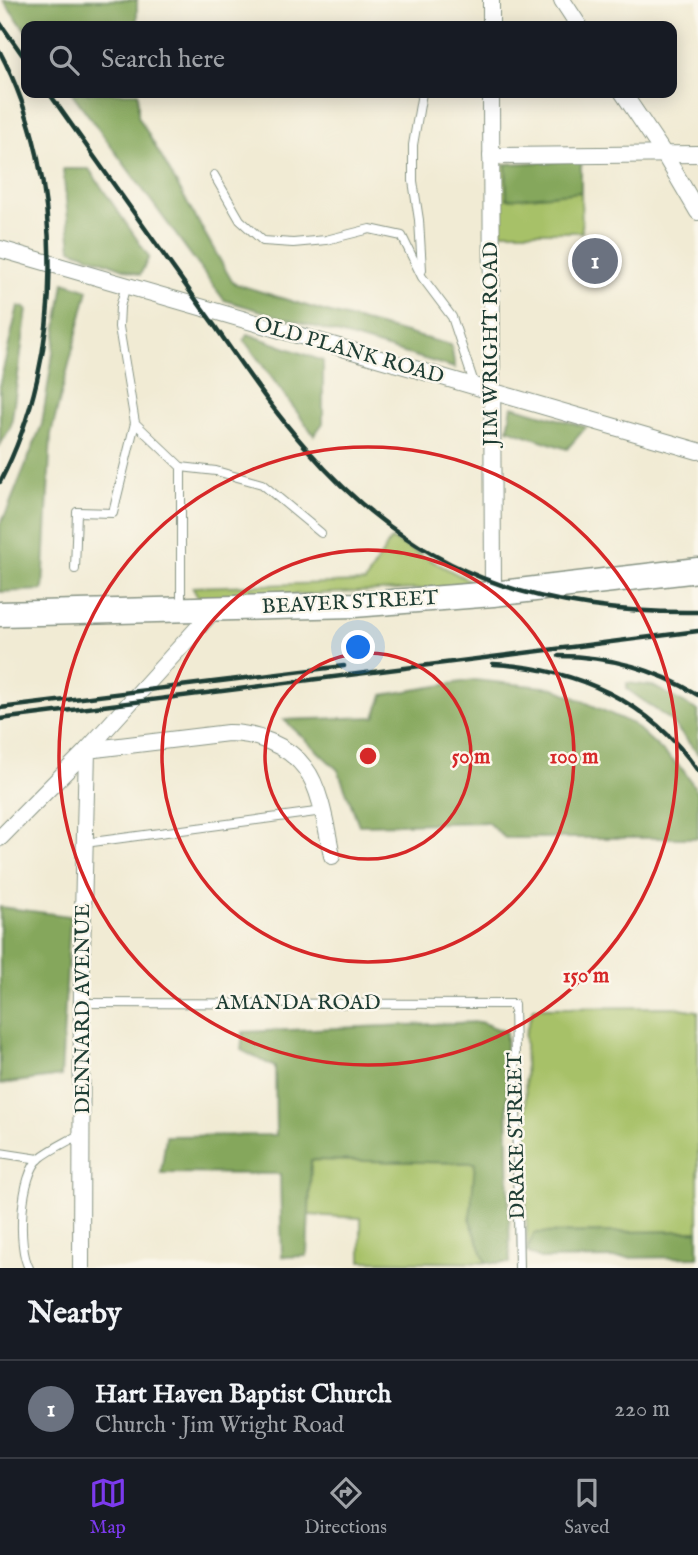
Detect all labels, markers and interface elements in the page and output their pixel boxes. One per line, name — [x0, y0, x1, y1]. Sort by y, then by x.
search box — [21, 21, 677, 98]
icon: search — [45, 41, 83, 79]
text: Search here — [101, 43, 225, 76]
pin: 1 — [572, 235, 618, 287]
street label: JIM WRIGHT ROAD — [478, 242, 505, 448]
street label: OLD PLANK ROAD — [251, 311, 447, 391]
street label: BEAVER STREET — [261, 585, 440, 621]
your location — [341, 630, 375, 664]
centre of rings — [356, 744, 380, 768]
text: 50 m — [452, 744, 491, 771]
text: 100 m — [549, 744, 599, 771]
street label: DENNARD AVENUE — [70, 904, 97, 1114]
text: 150 m — [563, 963, 610, 990]
street label: AMANDA ROAD — [214, 990, 381, 1017]
street label: DRAKE STREET — [502, 1051, 532, 1220]
text: Nearby — [28, 1295, 121, 1333]
text: Hart Haven Baptist Church — [95, 1378, 391, 1411]
text: 1 — [47, 1395, 55, 1424]
text: 220 m — [614, 1395, 670, 1424]
text: Church · Jim Wright Road — [95, 1411, 344, 1440]
tab: Map — [89, 1474, 127, 1540]
tab: Directions — [304, 1474, 387, 1540]
tab: Saved — [564, 1474, 609, 1540]

